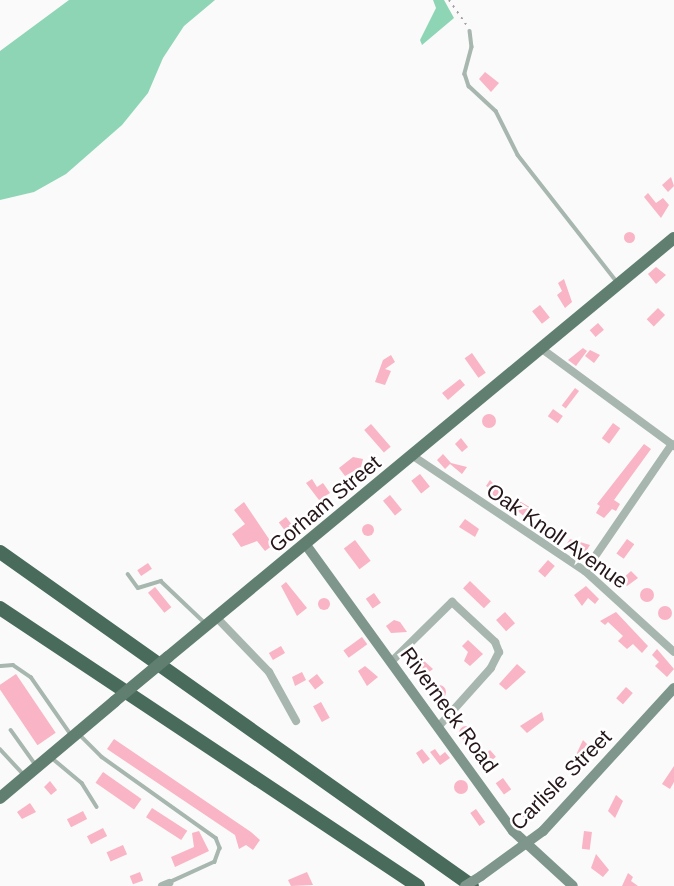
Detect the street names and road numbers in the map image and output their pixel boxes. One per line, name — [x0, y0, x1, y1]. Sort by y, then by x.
street label: Gorham Street — [264, 450, 386, 558]
street label: Oak Knoll Avenue — [481, 478, 633, 594]
street label: Riverneck Road — [395, 642, 503, 778]
street label: Carlisle Street — [505, 724, 617, 836]

